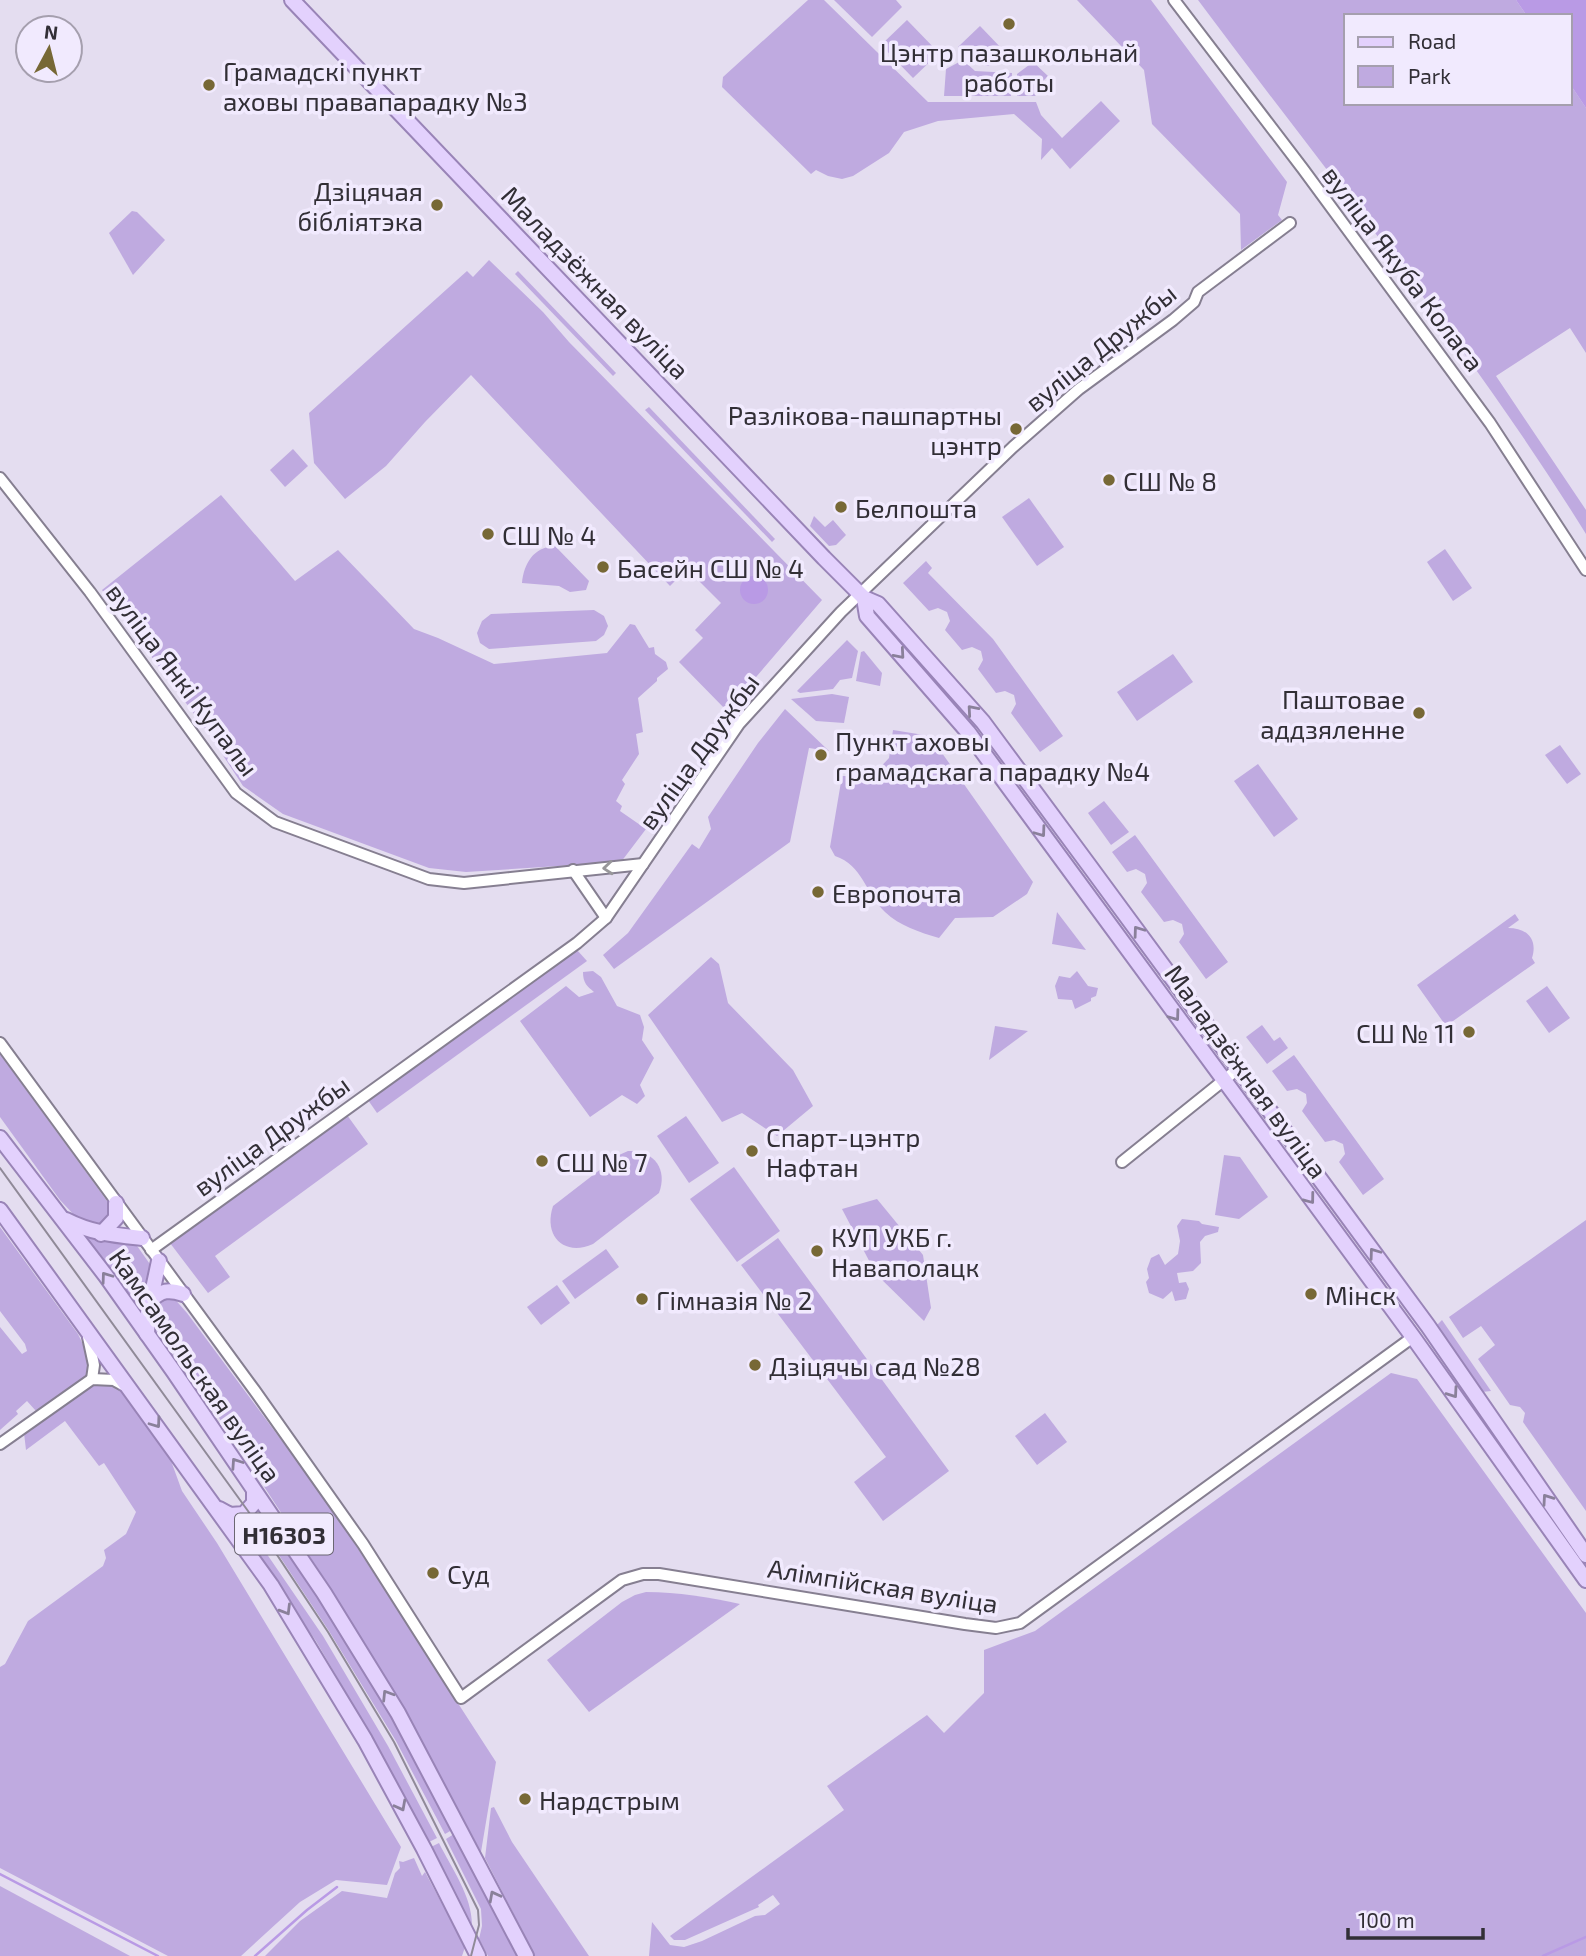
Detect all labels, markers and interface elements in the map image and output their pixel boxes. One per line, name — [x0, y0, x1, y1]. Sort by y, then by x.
north arrow — [14, 14, 84, 84]
legend — [1344, 14, 1572, 105]
marker: Цэнтр пазашкольнай работы — [1001, 16, 1017, 32]
text: N — [43, 19, 59, 44]
text: Road — [1408, 28, 1456, 53]
place label: Цэнтр пазашкольнай работы — [880, 36, 1138, 97]
place label: Грамадскі пункт аховы правапарадку №3 — [223, 55, 528, 117]
text: Park — [1408, 63, 1451, 88]
marker: Грамадскі пункт аховы правапарадку №3 — [201, 77, 217, 93]
street label: вуліца Якуба Коласа — [1316, 159, 1491, 377]
place label: Дзіцячая бібліятэка — [297, 175, 423, 236]
street label: Маладзёжная вуліца — [495, 179, 696, 386]
marker: Дзіцячая бібліятэка — [429, 197, 445, 213]
street label: вуліца Дружбы — [1018, 277, 1182, 418]
place label: Разлікова-пашпартны цэнтр — [728, 399, 1002, 460]
marker: Разлікова-пашпартны цэнтр — [1008, 421, 1024, 437]
place label: СШ № 8 — [1123, 465, 1217, 496]
marker: СШ № 8 — [1101, 472, 1117, 488]
place label: Белпошта — [855, 492, 977, 523]
marker: Белпошта — [833, 499, 849, 515]
place label: СШ № 4 — [502, 519, 596, 550]
marker: СШ № 4 — [480, 526, 496, 542]
place label: Басейн СШ № 4 — [617, 552, 804, 583]
marker: Басейн СШ № 4 — [595, 559, 611, 575]
street label: вуліца Янкі Купалы — [100, 577, 265, 782]
one-way arrow — [892, 645, 904, 658]
street label: вуліца Дружбы — [631, 667, 766, 836]
place label: Паштовае аддзяленне — [1260, 683, 1405, 744]
one-way arrow — [968, 705, 980, 718]
marker: Паштовае аддзяленне — [1411, 705, 1427, 721]
place label: Пункт аховы грамадскага парадку №4 — [835, 725, 1150, 787]
marker: Пункт аховы грамадскага парадку №4 — [813, 747, 829, 763]
one-way arrow — [1033, 824, 1046, 836]
one-way arrow — [602, 860, 613, 875]
place label: Европочта — [832, 877, 962, 908]
marker: Европочта — [810, 884, 826, 900]
one-way arrow — [1133, 926, 1146, 939]
street label: Маладзёжная вуліца — [1158, 958, 1335, 1184]
one-way arrow — [1167, 1008, 1179, 1020]
place label: СШ № 11 — [1356, 1017, 1455, 1048]
marker: СШ № 11 — [1461, 1024, 1477, 1040]
street label: вуліца Дружбы — [187, 1068, 356, 1203]
place label: Спарт-цэнтр Нафтан — [766, 1121, 920, 1182]
marker: Спарт-цэнтр Нафтан — [744, 1143, 760, 1159]
place label: СШ № 7 — [556, 1146, 648, 1177]
marker: СШ № 7 — [534, 1153, 550, 1169]
one-way arrow — [1302, 1191, 1315, 1203]
place label: КУП УКБ г. Наваполацк — [831, 1221, 979, 1282]
street label: Камсамольская вуліца — [103, 1242, 288, 1488]
marker: КУП УКБ г. Наваполацк — [809, 1243, 825, 1259]
one-way arrow — [1370, 1248, 1382, 1260]
one-way arrow — [102, 1272, 114, 1285]
place label: Мінск — [1325, 1279, 1396, 1310]
place label: Гімназія № 2 — [656, 1284, 812, 1315]
marker: Мінск — [1303, 1286, 1319, 1302]
marker: Гімназія № 2 — [634, 1291, 650, 1307]
place label: Дзіцячы сад №28 — [769, 1350, 981, 1381]
marker: Дзіцячы сад №28 — [747, 1357, 763, 1373]
one-way arrow — [1445, 1385, 1457, 1398]
one-way arrow — [148, 1415, 160, 1428]
one-way arrow — [231, 1458, 244, 1471]
one-way arrow — [1543, 1494, 1555, 1507]
road number: Н16303 — [235, 1514, 333, 1554]
street label: Алімпійская вуліца — [766, 1551, 1000, 1619]
place label: Суд — [447, 1558, 490, 1590]
marker: Суд — [425, 1565, 441, 1581]
one-way arrow — [278, 1602, 291, 1615]
one-way arrow — [383, 1689, 396, 1702]
place label: Нардстрым — [539, 1784, 680, 1815]
marker: Нардстрым — [517, 1791, 533, 1807]
one-way arrow — [393, 1799, 406, 1811]
one-way arrow — [489, 1890, 503, 1903]
scale bar — [1348, 1896, 1483, 1940]
text: 100 m — [1358, 1907, 1415, 1932]

